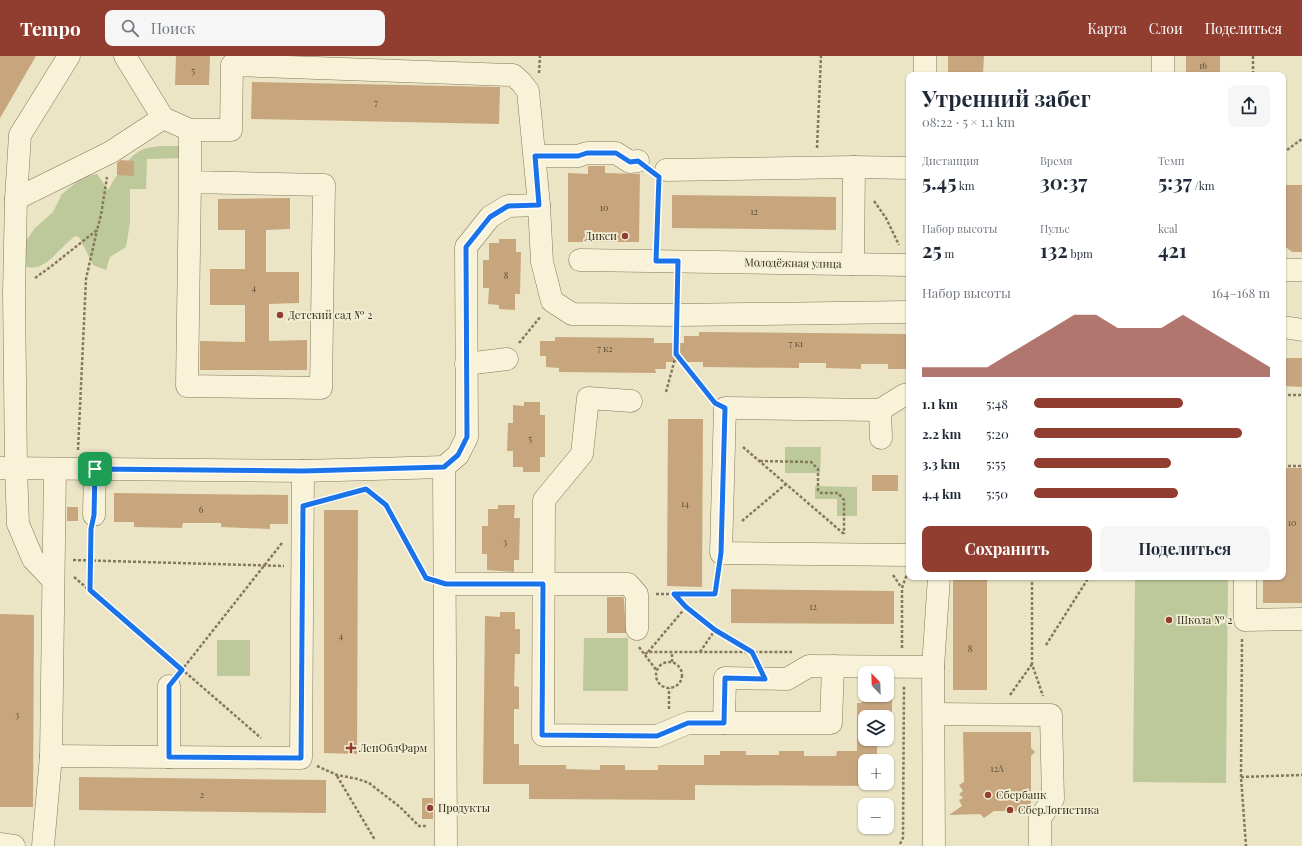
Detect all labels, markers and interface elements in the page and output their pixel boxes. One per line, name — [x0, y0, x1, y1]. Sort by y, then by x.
search box — [105, 10, 385, 46]
text: Tempo — [20, 15, 81, 41]
icon: search — [119, 17, 141, 39]
text: Поиск — [151, 18, 195, 38]
text: Карта — [1087, 19, 1127, 38]
text: Слои — [1149, 19, 1183, 38]
text: Поделиться — [1205, 19, 1282, 38]
house number: 16 — [1199, 59, 1207, 71]
house number: 5 — [191, 64, 195, 76]
text: Утренний забег — [922, 83, 1091, 113]
button: share — [1228, 85, 1270, 127]
house number: 7 — [374, 96, 378, 108]
text: 08:22 · 5 × 1.1 km — [922, 113, 1015, 130]
text: Дистанция — [922, 153, 979, 168]
text: Время — [1040, 153, 1072, 168]
text: Темп — [1158, 153, 1184, 168]
text: 5.45 — [922, 168, 956, 195]
text: 30:37 — [1040, 168, 1087, 195]
text: 5:37 — [1158, 168, 1192, 195]
text: km — [956, 178, 975, 193]
text: /km — [1192, 178, 1215, 193]
house number: 10 — [600, 201, 608, 213]
house number: 12 — [750, 205, 758, 217]
text: Набор высоты — [922, 221, 997, 236]
text: Пульс — [1040, 221, 1070, 236]
text: kcal — [1158, 221, 1178, 236]
place label: Дикси — [585, 228, 617, 243]
marker: Дикси — [620, 231, 630, 241]
text: 25 — [922, 236, 942, 263]
text: 132 — [1040, 236, 1068, 263]
text: 421 — [1158, 236, 1187, 263]
text: m — [942, 246, 954, 261]
text: bpm — [1068, 246, 1093, 261]
street label: Молодёжная улица — [744, 254, 842, 271]
house number: 8 — [504, 269, 509, 281]
house number: 4 — [252, 281, 257, 293]
text: Набор высоты — [922, 284, 1011, 301]
text: 164–168 m — [1212, 284, 1270, 301]
place label: Детский сад № 2 — [288, 307, 373, 322]
marker: Детский сад № 2 — [275, 310, 285, 320]
house number: 7 к1 — [789, 337, 804, 349]
house number: 7 к2 — [597, 342, 613, 354]
text: 1.1 km — [922, 395, 958, 412]
text: 5:48 — [986, 395, 1008, 412]
text: 2.2 km — [922, 425, 961, 442]
text: 5:20 — [986, 425, 1009, 442]
house number: 5 — [528, 432, 532, 444]
pin — [78, 452, 112, 486]
text: 3.3 km — [922, 455, 960, 472]
text: 5:55 — [986, 455, 1006, 472]
icon: arrive — [84, 458, 106, 480]
text: 4.4 km — [922, 485, 961, 502]
text: 5:50 — [986, 485, 1008, 502]
house number: 14 — [681, 497, 689, 509]
house number: 6 — [199, 503, 204, 515]
house number: 10 — [1288, 516, 1296, 528]
button: Сохранить — [922, 526, 1092, 572]
button: Поделиться — [1100, 526, 1270, 572]
house number: 3 — [503, 535, 507, 547]
house number: 12 — [809, 600, 817, 612]
place label: Школа № 2 — [1177, 612, 1233, 627]
marker: Школа № 2 — [1164, 615, 1174, 625]
house number: 4 — [339, 629, 344, 641]
house number: 8 — [968, 642, 973, 654]
north arrow — [858, 666, 894, 702]
map controls — [858, 666, 894, 834]
house number: 3 — [15, 708, 19, 720]
button: layers — [858, 710, 894, 746]
place label: ЛенОблФарм — [358, 740, 428, 755]
marker: ЛенОблФарм — [346, 743, 356, 753]
button: + — [858, 754, 894, 790]
house number: 12А — [990, 762, 1004, 774]
place label: Сбербанк — [996, 787, 1047, 802]
house number: 2 — [200, 788, 204, 800]
marker: Сбербанк — [983, 790, 993, 800]
button: − — [858, 798, 894, 834]
place label: Продукты — [438, 800, 491, 815]
place label: СберЛогистика — [1018, 802, 1100, 817]
marker: Продукты — [425, 803, 435, 813]
marker: СберЛогистика — [1005, 805, 1015, 815]

